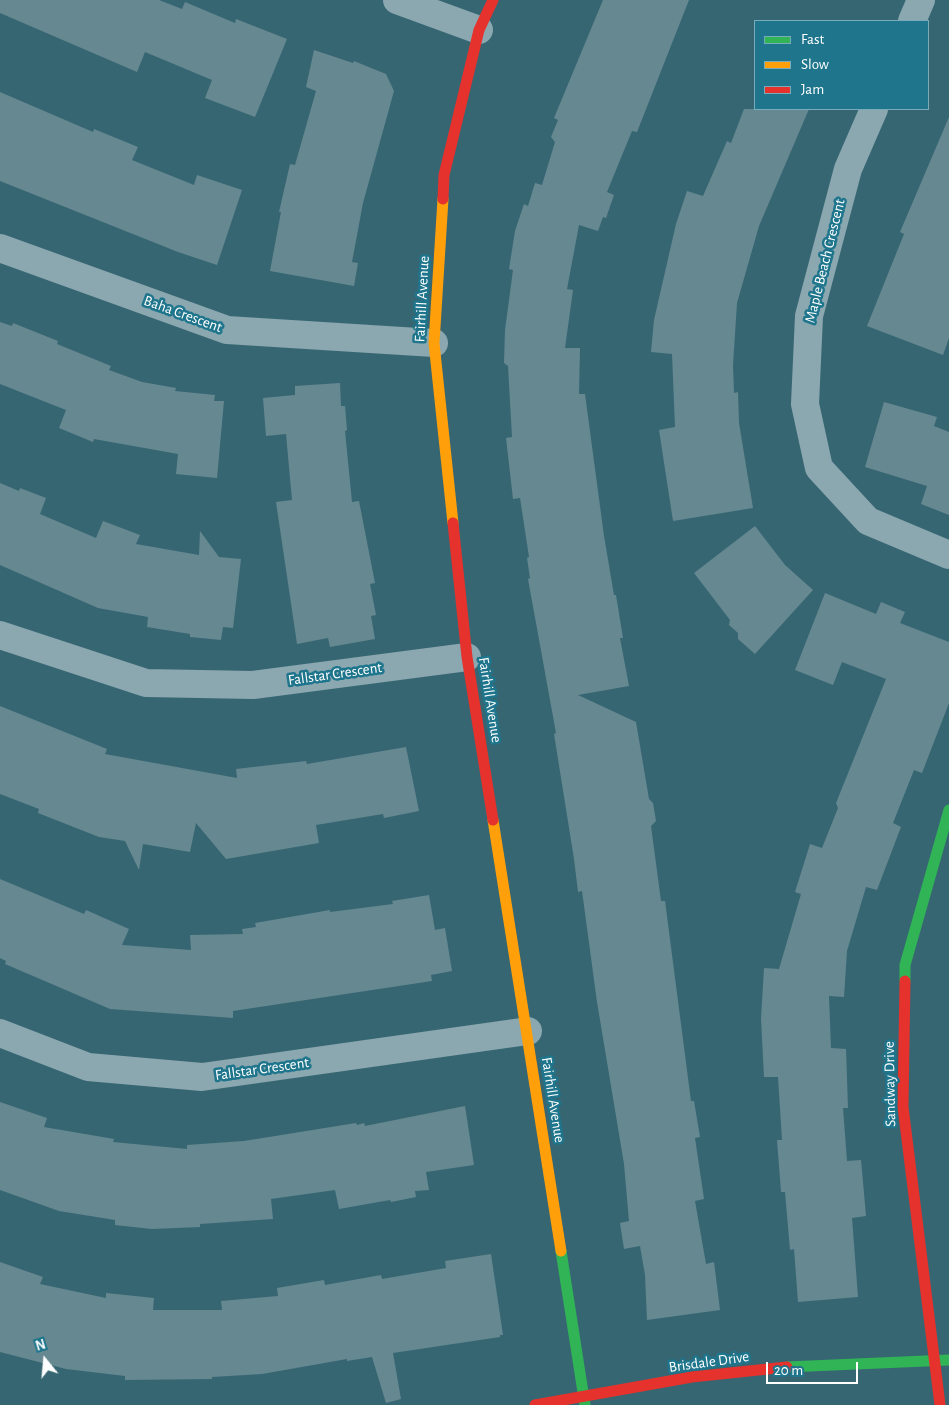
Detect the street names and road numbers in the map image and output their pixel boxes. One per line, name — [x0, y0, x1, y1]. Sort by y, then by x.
street label: Maple Beach Crescent — [801, 197, 849, 325]
street label: Fairhill Avenue — [411, 255, 433, 343]
street label: Baha Crescent — [141, 291, 225, 337]
street label: Fairhill Avenue — [474, 656, 506, 744]
street label: Fallstar Crescent — [287, 658, 383, 690]
street label: Sandway Drive — [880, 1041, 900, 1127]
street label: Fallstar Crescent — [214, 1053, 310, 1085]
street label: Fairhill Avenue — [537, 1056, 569, 1144]
street label: Brisdale Drive — [668, 1347, 750, 1377]

